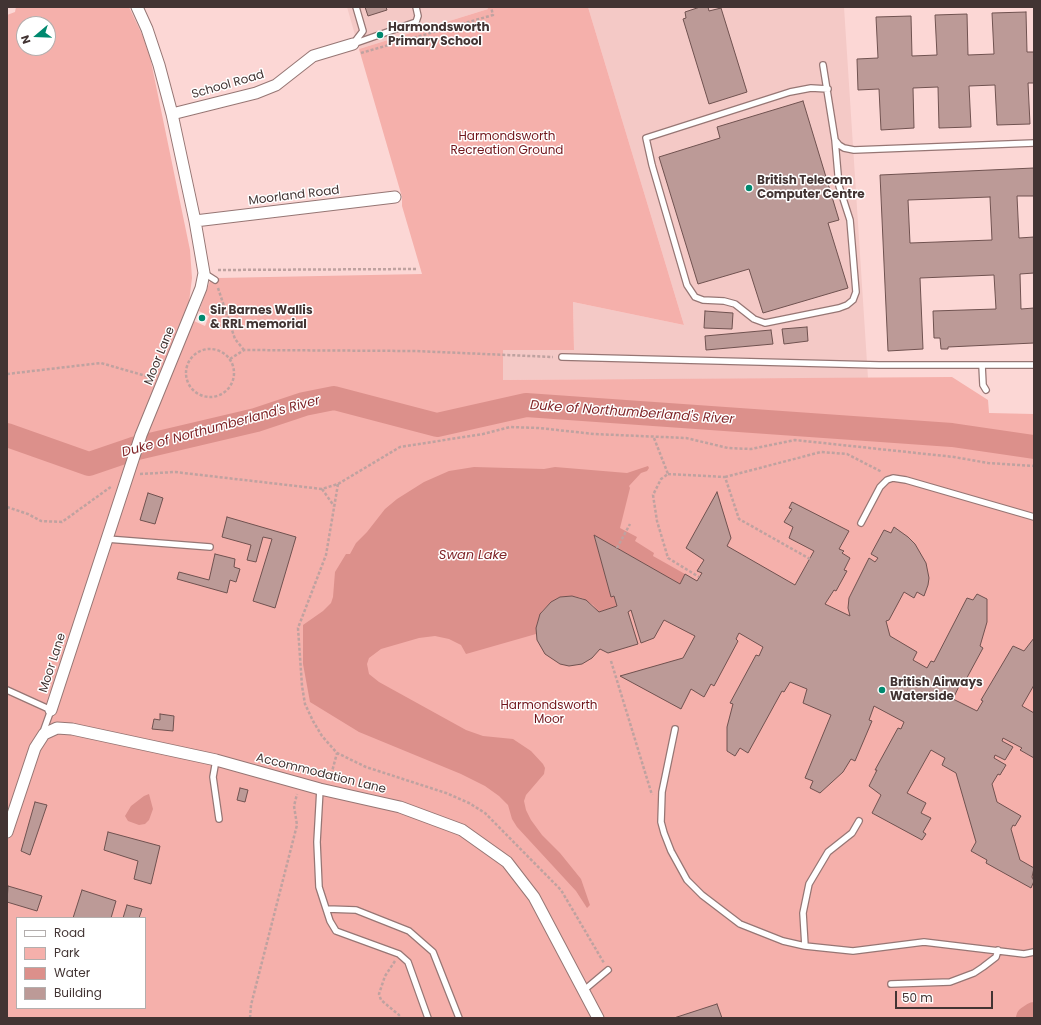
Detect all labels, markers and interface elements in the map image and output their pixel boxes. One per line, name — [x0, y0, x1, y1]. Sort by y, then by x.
north arrow — [16, 16, 56, 56]
place label: Harmondsworth Primary School — [388, 21, 489, 49]
marker: Harmondsworth Primary School — [375, 30, 385, 40]
text: N — [17, 33, 35, 46]
street label: School Road — [190, 68, 266, 102]
park label: Harmondsworth Recreation Ground — [451, 130, 563, 158]
place label: British Telecom Computer Centre — [757, 174, 865, 202]
street label: Moorland Road — [248, 183, 340, 209]
marker: British Telecom Computer Centre — [744, 183, 754, 193]
place label: Sir Barnes Wallis & RRL memorial — [210, 304, 313, 332]
marker: Sir Barnes Wallis & RRL memorial — [197, 313, 207, 323]
street label: Moor Lane — [142, 325, 178, 387]
water label: Duke of Northumberland's River — [120, 393, 322, 461]
water label: Duke of Northumberland's River — [529, 398, 735, 428]
water label: Swan Lake — [439, 548, 507, 564]
street label: Moor Lane — [37, 631, 69, 695]
place label: British Airways Waterside — [890, 676, 983, 704]
marker: British Airways Waterside — [877, 685, 887, 695]
park label: Harmondsworth Moor — [500, 699, 598, 727]
street label: Accommodation Lane — [255, 751, 387, 797]
legend — [16, 917, 146, 1009]
text: Road — [54, 924, 85, 941]
text: Park — [54, 944, 80, 961]
text: Water — [54, 964, 90, 981]
scale bar — [897, 983, 995, 1009]
text: Building — [54, 984, 102, 1001]
text: 50 m — [902, 989, 933, 1006]

